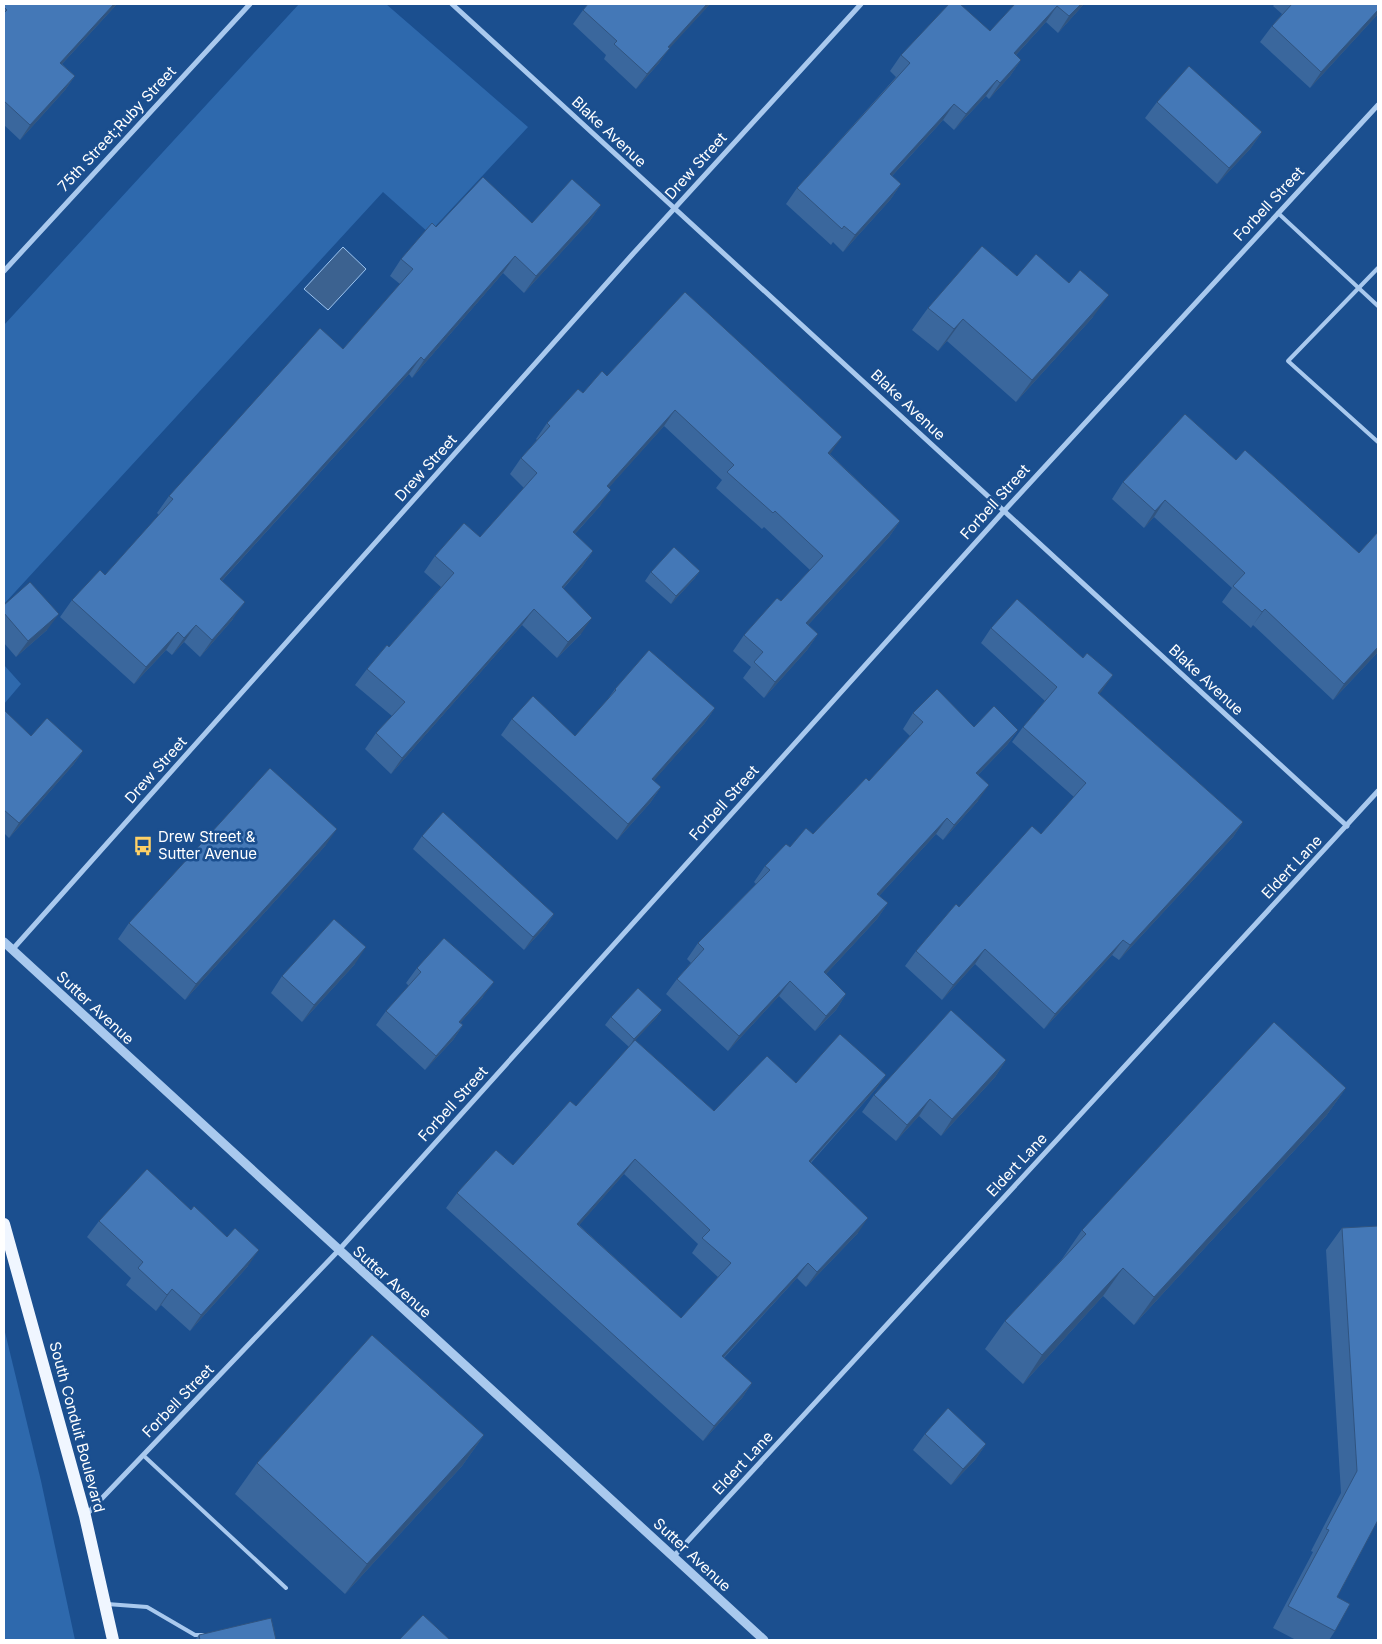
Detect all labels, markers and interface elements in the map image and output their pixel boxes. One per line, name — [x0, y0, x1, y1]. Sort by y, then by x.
street label: 75th Street;Ruby Street — [54, 62, 180, 195]
street label: Blake Avenue — [568, 92, 651, 171]
street label: Drew Street — [661, 128, 731, 203]
street label: Forbell Street — [1229, 162, 1308, 245]
street label: Blake Avenue — [867, 365, 950, 444]
street label: Drew Street — [391, 430, 461, 505]
street label: Forbell Street — [956, 460, 1033, 543]
street label: Blake Avenue — [1165, 640, 1248, 719]
street label: Drew Street — [121, 732, 191, 807]
street label: Forbell Street — [685, 761, 762, 844]
place label: Drew Street & Sutter Avenue — [158, 827, 257, 863]
street label: Eldert Lane — [1257, 831, 1326, 902]
bus stop icon: Drew Street & Sutter Avenue — [132, 835, 154, 857]
street label: Sutter Avenue — [53, 967, 138, 1048]
street label: Forbell Street — [414, 1062, 491, 1145]
street label: Eldert Lane — [982, 1129, 1051, 1200]
street label: Sutter Avenue — [349, 1241, 436, 1322]
street label: South Conduit Boulevard — [45, 1339, 109, 1514]
street label: Forbell Street — [138, 1360, 217, 1441]
street label: Eldert Lane — [708, 1427, 777, 1498]
street label: Sutter Avenue — [650, 1514, 735, 1595]

